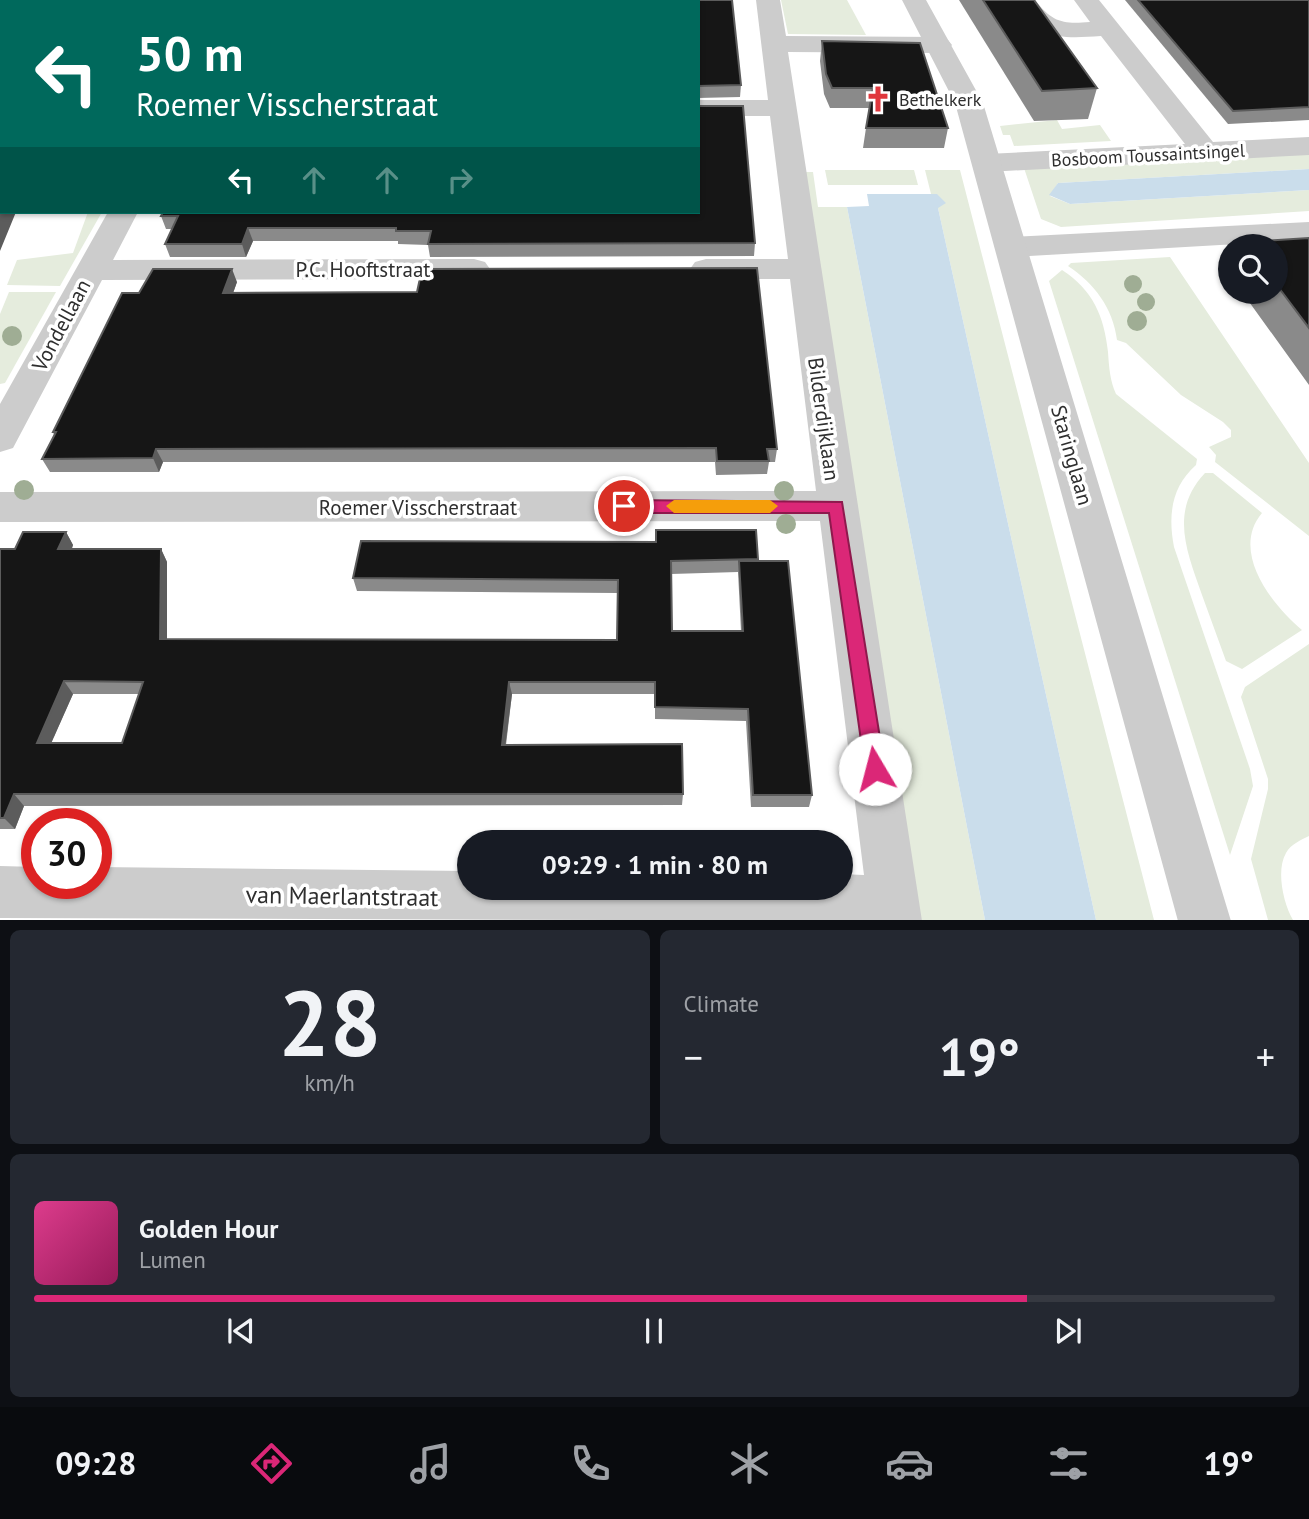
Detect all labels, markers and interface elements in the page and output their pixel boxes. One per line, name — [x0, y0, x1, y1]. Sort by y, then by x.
text: 50 m — [136, 21, 243, 85]
icon: left — [21, 28, 112, 119]
text: Roemer Visscherstraat — [136, 83, 438, 125]
church icon: Bethelkerk — [863, 84, 893, 114]
place label: Bethelkerk — [899, 88, 982, 111]
street label: Bosboom Toussaintsingel — [1051, 138, 1246, 172]
icon: left — [222, 161, 260, 199]
icon: ahead — [295, 161, 333, 199]
icon: ahead — [368, 161, 406, 199]
icon: right — [441, 161, 479, 199]
map controls — [1218, 234, 1288, 304]
button: search — [1218, 234, 1288, 304]
street label: P.C. Hooftstraat — [296, 256, 430, 283]
street label: Vondellaan — [25, 275, 96, 376]
street label: Bilderdijklaan — [802, 356, 846, 482]
street label: Staringlaan — [1045, 402, 1099, 508]
pin — [594, 476, 654, 536]
icon: arrive — [605, 487, 643, 525]
street label: Roemer Visscherstraat — [319, 494, 517, 521]
position arrow — [838, 732, 912, 806]
speed limit sign: 30 — [21, 808, 112, 899]
text: 09:29 · 1 min · 80 m — [542, 848, 768, 881]
street label: van Maerlantstraat — [245, 879, 439, 913]
text: 28 — [278, 963, 381, 1081]
text: Climate — [684, 989, 759, 1018]
text: 19° — [938, 1023, 1020, 1090]
text: − — [684, 1032, 703, 1081]
text: + — [1256, 1032, 1275, 1081]
text: km/h — [305, 1068, 355, 1097]
text: Golden Hour — [139, 1212, 278, 1245]
text: Lumen — [139, 1245, 206, 1274]
icon: previous — [222, 1312, 260, 1350]
icon: pause — [635, 1312, 673, 1350]
icon: next — [1049, 1312, 1087, 1350]
icon: directions — [247, 1439, 296, 1488]
icon: music — [406, 1439, 455, 1488]
icon: phone — [566, 1439, 615, 1488]
icon: climate — [725, 1439, 774, 1488]
icon: car — [885, 1439, 934, 1488]
icon: filters — [1044, 1439, 1093, 1488]
text: 09:28 — [55, 1442, 136, 1484]
text: 19° — [1203, 1442, 1254, 1484]

